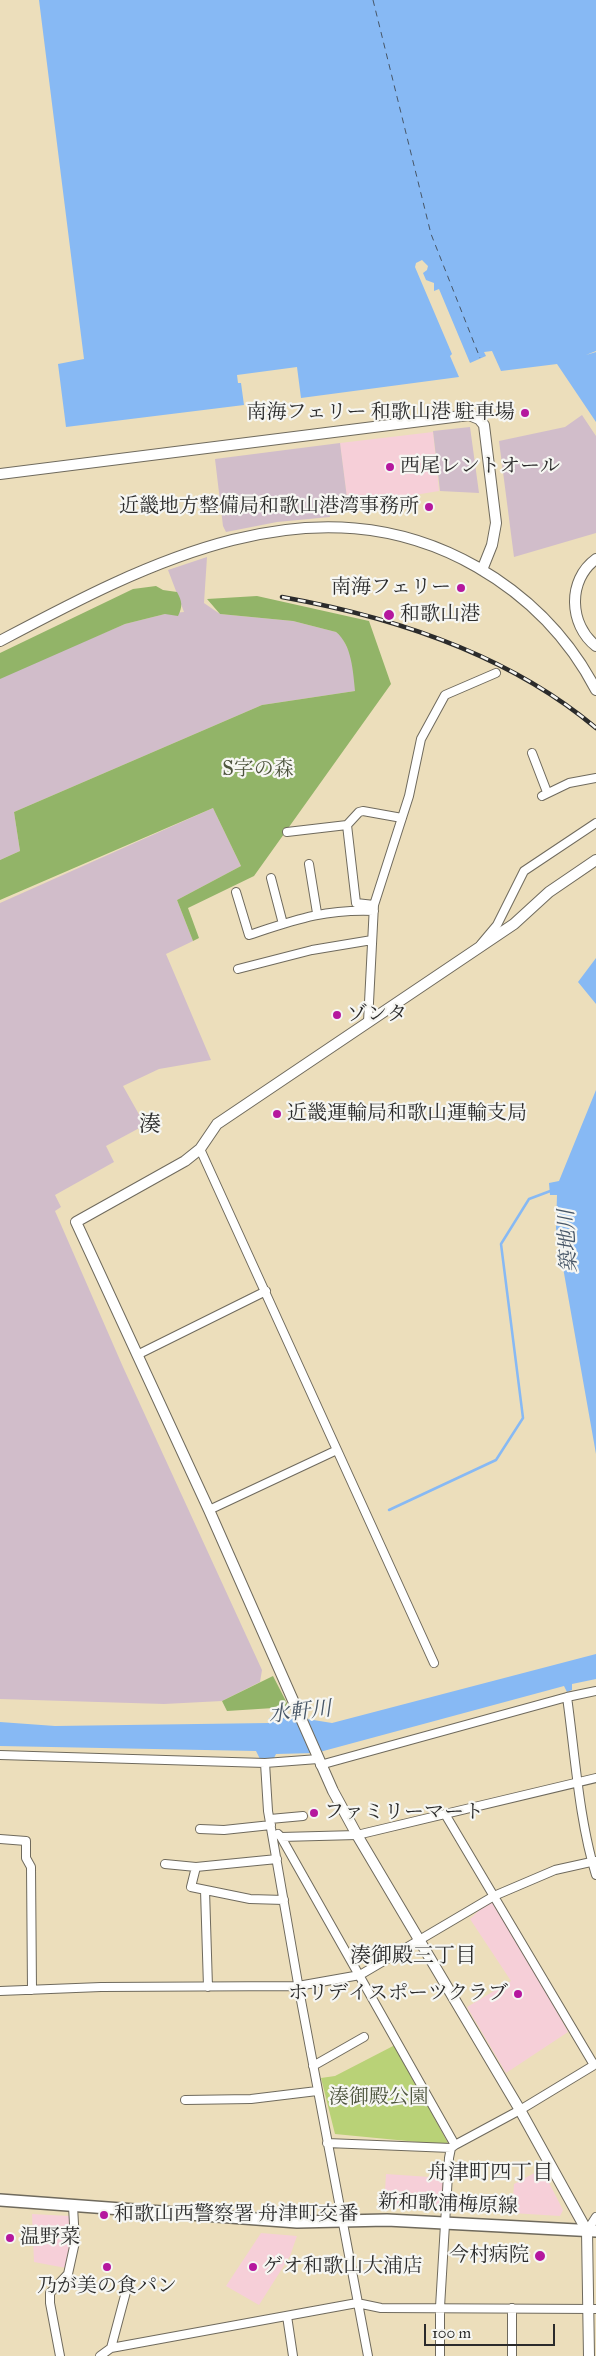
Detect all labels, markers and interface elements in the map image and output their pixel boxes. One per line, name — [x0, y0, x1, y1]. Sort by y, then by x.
place label: 南海フェリー 和歌山港 駐車場 — [246, 401, 515, 425]
marker: 南海フェリー 和歌山港 駐車場 — [519, 407, 531, 419]
place label: 西尾レントオール — [400, 455, 560, 479]
marker: 西尾レントオール — [384, 461, 396, 473]
place label: 近畿地方整備局和歌山港湾事務所 — [119, 495, 419, 519]
marker: 近畿地方整備局和歌山港湾事務所 — [423, 501, 435, 513]
place label: 南海フェリー — [331, 576, 451, 600]
marker: 南海フェリー — [455, 582, 467, 594]
place label: 和歌山港 — [400, 603, 480, 627]
marker: 和歌山港 — [382, 608, 396, 622]
park label: S字の森 — [222, 758, 294, 782]
place label: ゾンタ — [347, 1003, 407, 1027]
marker: ゾンタ — [331, 1009, 343, 1021]
place label: 近畿運輸局和歌山運輸支局 — [287, 1102, 527, 1126]
marker: 近畿運輸局和歌山運輸支局 — [271, 1108, 283, 1120]
district label: 湊 — [139, 1113, 161, 1139]
water label: 築地川 — [555, 1209, 583, 1273]
water label: 水軒川 — [267, 1697, 333, 1729]
place label: ファミリーマート — [324, 1801, 484, 1825]
marker: ファミリーマート — [308, 1807, 320, 1819]
district label: 湊御殿三丁目 — [350, 1944, 476, 1970]
place label: ホリデイスポーツクラブ — [288, 1982, 508, 2006]
marker: ホリデイスポーツクラブ — [512, 1988, 524, 2000]
park label: 湊御殿公園 — [329, 2086, 429, 2110]
district label: 舟津町四丁目 — [427, 2161, 553, 2187]
street label: 新和歌浦梅原線 — [378, 2191, 518, 2219]
place label: 和歌山西警察署 舟津町交番 — [114, 2203, 358, 2227]
marker: 和歌山西警察署 舟津町交番 — [98, 2209, 110, 2221]
place label: 温野菜 — [20, 2226, 80, 2250]
marker: 温野菜 — [4, 2232, 16, 2244]
place label: 今村病院 — [449, 2244, 529, 2268]
marker: 今村病院 — [533, 2249, 547, 2263]
place label: ゲオ和歌山大浦店 — [263, 2255, 423, 2279]
marker: 乃が美の食パン — [101, 2261, 113, 2273]
marker: ゲオ和歌山大浦店 — [247, 2261, 259, 2273]
place label: 乃が美の食パン — [37, 2275, 177, 2299]
scale bar — [426, 2314, 557, 2346]
text: 100 m — [432, 2324, 471, 2342]

